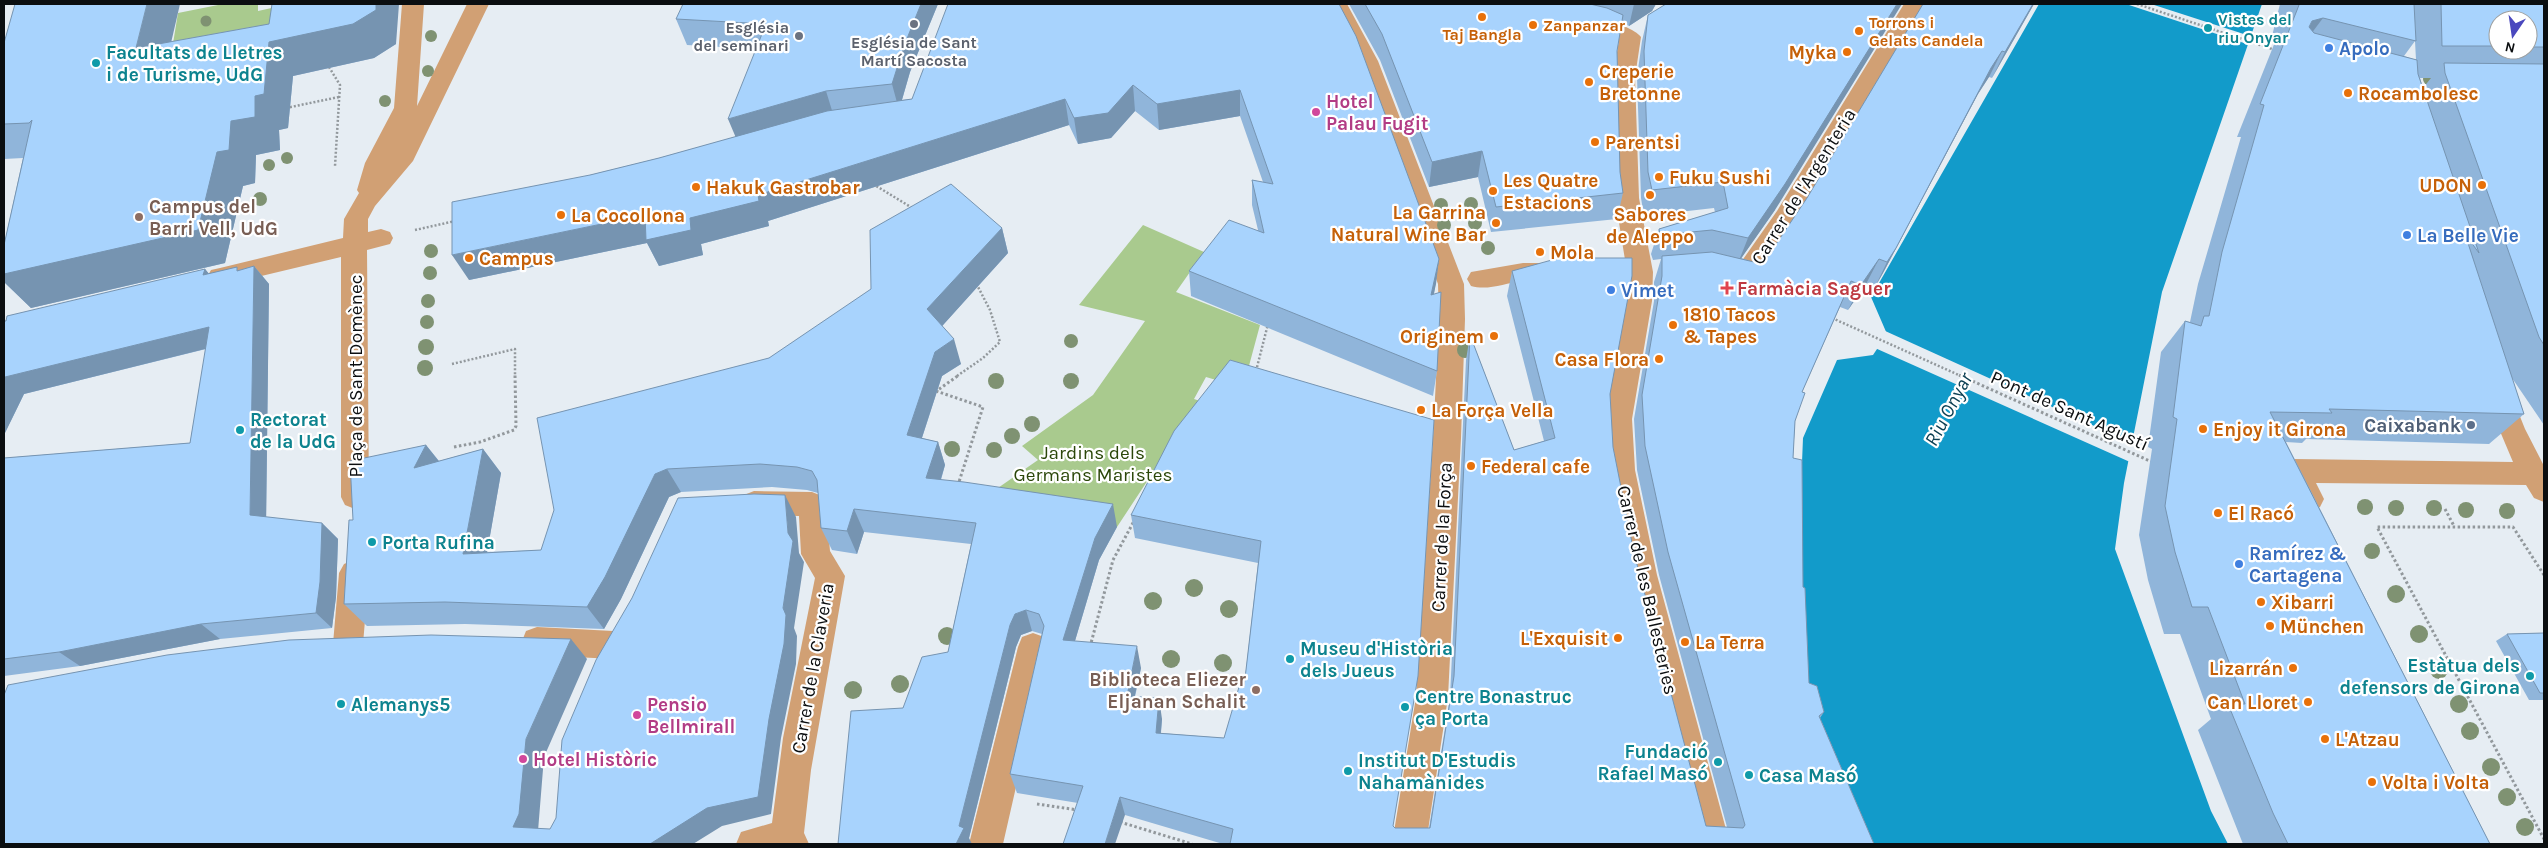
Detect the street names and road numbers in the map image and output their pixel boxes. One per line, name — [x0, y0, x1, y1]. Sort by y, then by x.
street label: Carrer de l'Argenteria — [1747, 104, 1861, 269]
street label: Plaça de Sant Domènec — [345, 274, 367, 478]
street label: Pont de Sant Agustí — [1987, 366, 2152, 456]
street label: Carrer de la Força — [1427, 462, 1457, 612]
street label: Carrer de les Ballesteries — [1612, 484, 1682, 697]
street label: Carrer de la Claveria — [787, 581, 839, 755]

